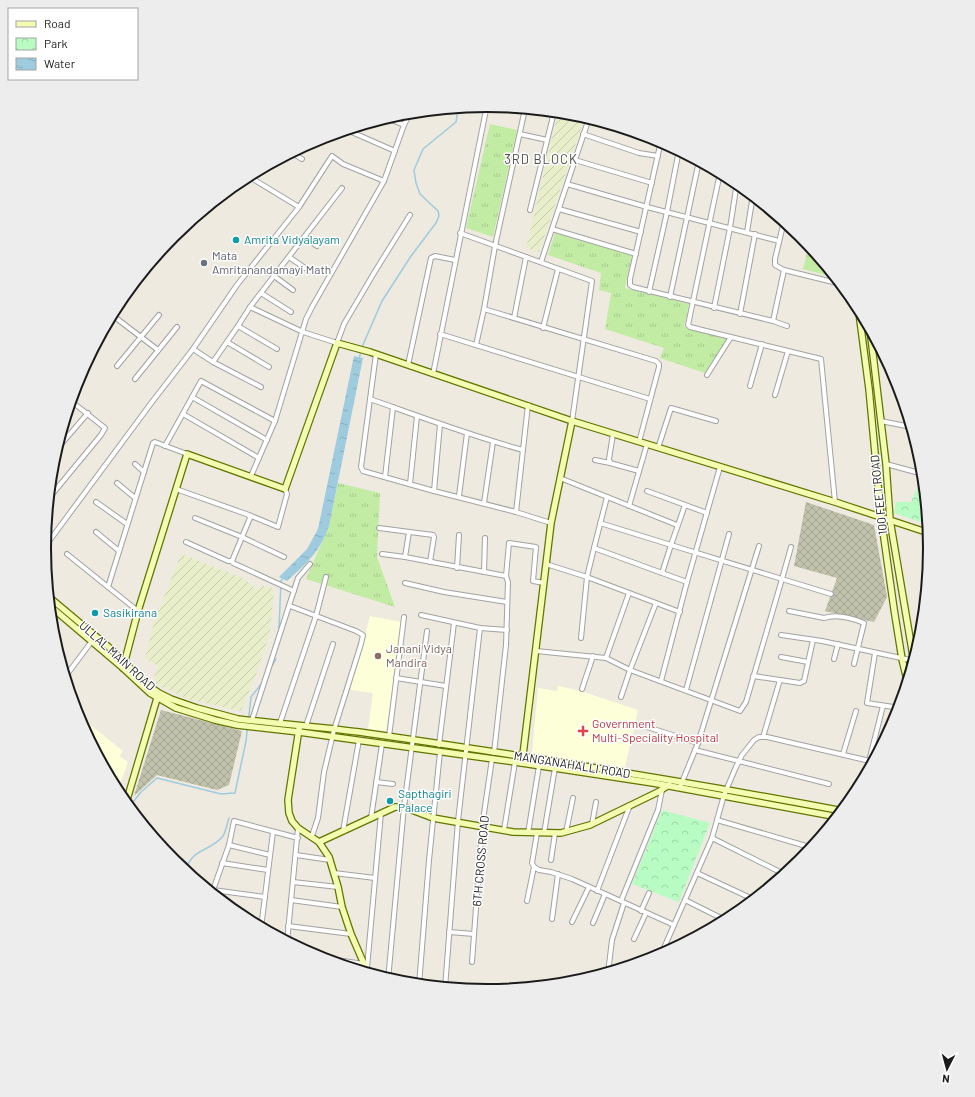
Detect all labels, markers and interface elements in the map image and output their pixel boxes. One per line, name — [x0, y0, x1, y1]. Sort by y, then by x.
legend — [8, 8, 138, 80]
text: Road — [44, 16, 71, 30]
text: Park — [44, 36, 68, 50]
text: Water — [44, 56, 76, 70]
district label: 3RD BLOCK — [504, 151, 578, 167]
place label: Amrita Vidyalayam — [244, 232, 340, 246]
marker: Amrita Vidyalayam — [231, 235, 241, 245]
place label: Mata Amritanandamayi Math — [212, 248, 331, 276]
marker: Mata Amritanandamayi Math — [199, 258, 209, 268]
street label: 100 FEET ROAD — [867, 454, 889, 536]
place label: Sasikirana — [103, 605, 157, 619]
marker: Sasikirana — [90, 608, 100, 618]
street label: ULLAL MAIN ROAD — [77, 617, 159, 693]
place label: Janani Vidya Mandira — [386, 641, 452, 669]
marker: Janani Vidya Mandira — [373, 651, 383, 661]
place label: Government Multi-Speciality Hospital — [592, 716, 719, 744]
marker: Government Multi-Speciality Hospital — [577, 725, 589, 737]
street label: MANGANAHALLI ROAD — [513, 748, 631, 780]
place label: Sapthagiri Palace — [398, 786, 452, 814]
marker: Sapthagiri Palace — [385, 796, 395, 806]
street label: 6TH CROSS ROAD — [469, 815, 491, 907]
north arrow — [927, 1049, 967, 1089]
text: N — [942, 1073, 950, 1086]

